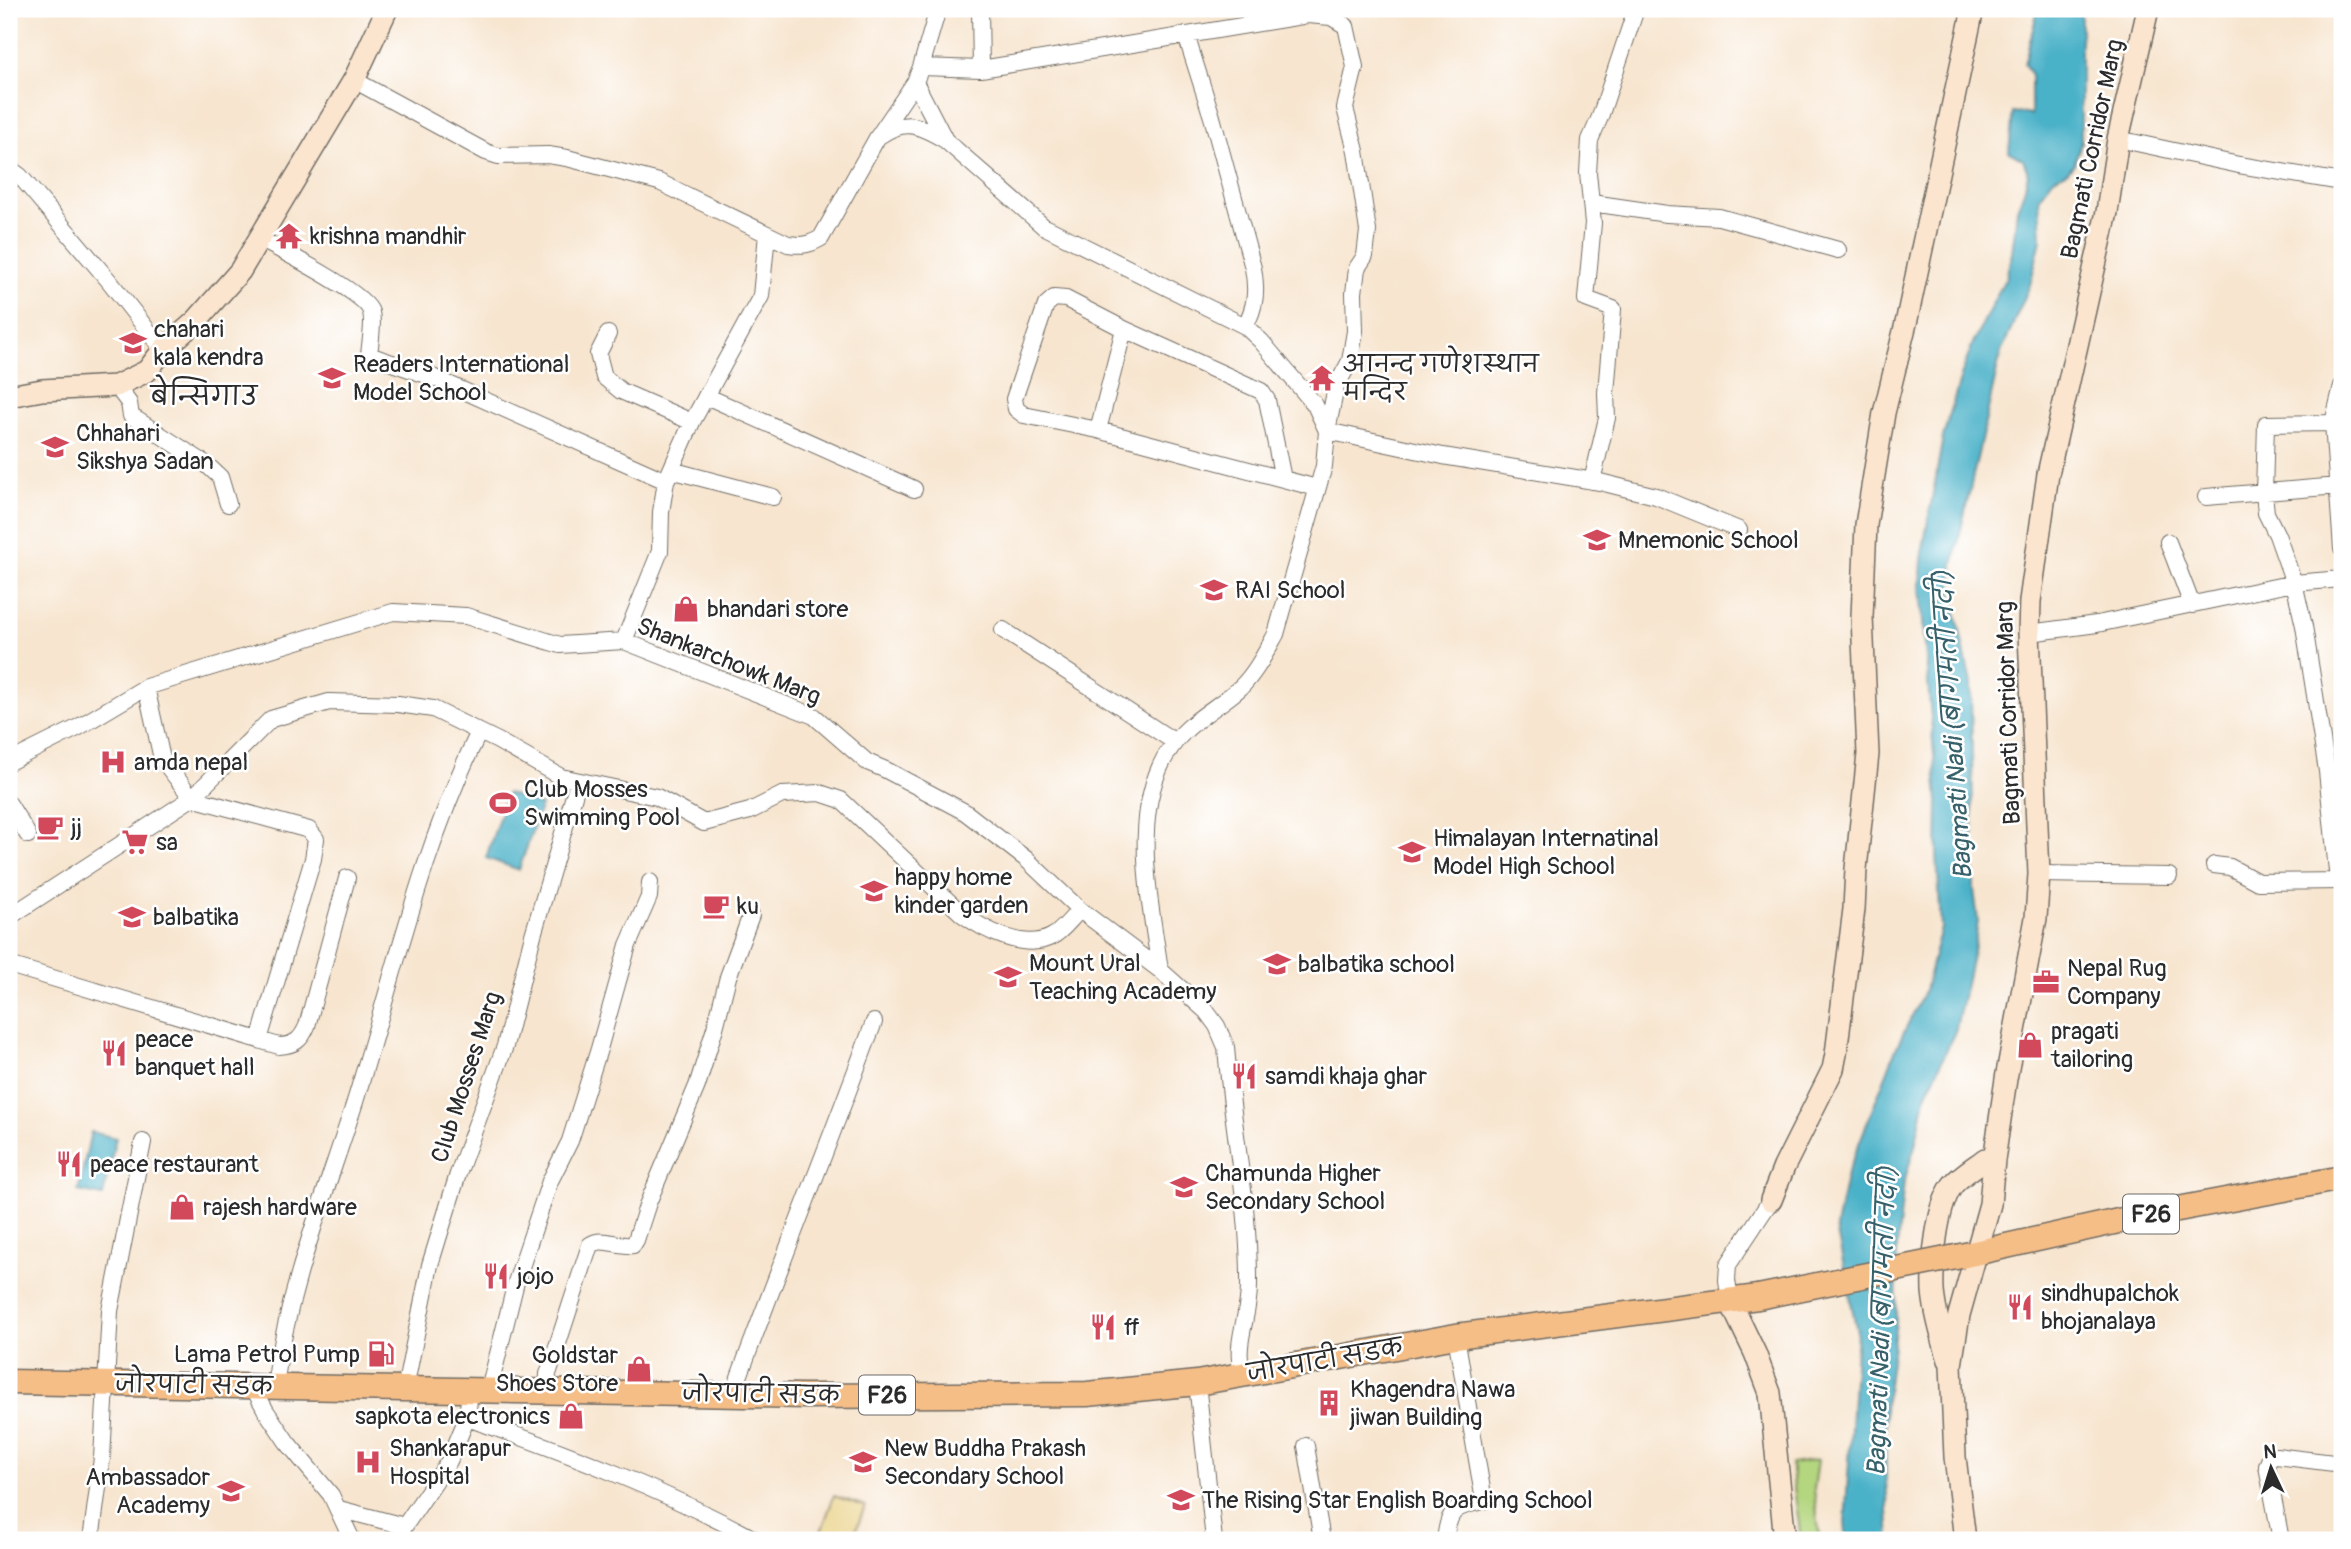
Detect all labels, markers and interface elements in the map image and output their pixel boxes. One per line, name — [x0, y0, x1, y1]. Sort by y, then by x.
street label: Bagmati Corridor Marg — [2055, 37, 2130, 262]
temple icon: krishna mandhir — [274, 221, 304, 251]
place label: krishna mandhir — [310, 222, 467, 251]
place label: chahari kala kendra — [154, 315, 264, 372]
school or university icon: chahari kala kendra — [118, 328, 148, 358]
place label: आनन्द गणेशस्थान मन्दिर — [1341, 345, 1540, 407]
place label: Readers International Model School — [353, 350, 569, 407]
school or university icon: Readers International Model School — [317, 363, 347, 393]
temple icon: आनन्द गणेशस्थान मन्दिर — [1307, 363, 1337, 393]
district label: बेन्सिगाउ — [149, 374, 259, 413]
place label: Chhahari Sikshya Sadan — [76, 419, 214, 476]
school or university icon: Chhahari Sikshya Sadan — [40, 432, 70, 462]
school or university icon: Mnemonic School — [1582, 525, 1612, 555]
place label: Mnemonic School — [1618, 526, 1799, 555]
water label: Bagmati Nadi (बागमती नदी) — [1921, 569, 1980, 881]
school or university icon: RAI School — [1199, 575, 1229, 605]
place label: RAI School — [1235, 576, 1345, 605]
shop icon: bhandari store — [671, 594, 701, 624]
place label: bhandari store — [707, 595, 848, 624]
street label: Bagmati Corridor Marg — [1990, 601, 2027, 825]
street label: Shankarchowk Marg — [633, 611, 825, 712]
hospital icon: amda nepal — [98, 747, 128, 777]
place label: amda nepal — [134, 748, 248, 777]
place label: Club Mosses Swimming Pool — [524, 775, 680, 832]
sports icon: Club Mosses Swimming Pool — [488, 788, 518, 818]
cafe icon: jj — [35, 812, 65, 842]
place label: jj — [70, 813, 82, 842]
place label: Himalayan Internatinal Model High School — [1433, 824, 1659, 881]
supermarket icon: sa — [120, 827, 150, 857]
place label: sa — [156, 828, 178, 857]
school or university icon: Himalayan Internatinal Model High School — [1397, 837, 1427, 867]
place label: happy home kinder garden — [895, 863, 1029, 920]
school or university icon: happy home kinder garden — [859, 876, 889, 906]
cafe icon: ku — [701, 891, 731, 921]
place label: ku — [737, 892, 759, 921]
school or university icon: balbatika — [117, 902, 147, 932]
place label: balbatika — [153, 903, 239, 932]
place label: Mount Ural Teaching Academy — [1029, 949, 1217, 1006]
school or university icon: balbatika school — [1262, 949, 1292, 979]
place label: balbatika school — [1298, 950, 1455, 979]
place label: Nepal Rug Company — [2067, 954, 2167, 1011]
school or university icon: Mount Ural Teaching Academy — [993, 962, 1023, 992]
office icon: Nepal Rug Company — [2031, 967, 2061, 997]
street label: Club Mosses Marg — [425, 988, 508, 1166]
place label: pragati tailoring — [2050, 1017, 2133, 1074]
place label: peace banquet hall — [135, 1025, 255, 1082]
shop icon: pragati tailoring — [2015, 1030, 2045, 1060]
restaurant icon: peace banquet hall — [99, 1038, 129, 1068]
restaurant icon: samdi khaja ghar — [1229, 1061, 1259, 1091]
place label: samdi khaja ghar — [1265, 1062, 1427, 1091]
restaurant icon: peace restaurant — [54, 1149, 84, 1179]
place label: peace restaurant — [90, 1150, 259, 1179]
place label: Chamunda Higher Secondary School — [1205, 1159, 1385, 1216]
water label: Bagmati Nadi (बागमती नदी) — [1856, 1165, 1903, 1476]
school or university icon: Chamunda Higher Secondary School — [1169, 1172, 1199, 1202]
shop icon: rajesh hardware — [167, 1192, 197, 1222]
place label: rajesh hardware — [203, 1193, 357, 1222]
road number: F26 — [2123, 1194, 2179, 1233]
restaurant icon: jojo — [481, 1261, 511, 1291]
place label: jojo — [516, 1262, 554, 1291]
place label: sindhupalchok bhojanalaya — [2041, 1279, 2179, 1336]
restaurant icon: sindhupalchok bhojanalaya — [2005, 1292, 2035, 1322]
restaurant icon: ff — [1088, 1312, 1118, 1342]
place label: ff — [1124, 1313, 1140, 1342]
street label: जोरपाटी सडक — [1242, 1327, 1406, 1389]
fuel station icon: Lama Petrol Pump — [366, 1339, 396, 1369]
place label: Lama Petrol Pump — [174, 1340, 360, 1369]
place label: Goldstar Shoes Store — [496, 1341, 618, 1398]
shop icon: Goldstar Shoes Store — [624, 1354, 654, 1384]
street label: जोरपाटी सडक — [113, 1365, 274, 1401]
street label: जोरपाटी सडक — [680, 1374, 841, 1410]
place label: Khagendra Nawa jiwan Building — [1349, 1375, 1515, 1432]
road number: F26 — [859, 1376, 915, 1414]
building icon: Khagendra Nawa jiwan Building — [1314, 1388, 1344, 1418]
shop icon: sapkota electronics — [556, 1401, 586, 1431]
place label: sapkota electronics — [355, 1402, 550, 1431]
place label: Shankarapur Hospital — [389, 1434, 512, 1491]
place label: New Buddha Prakash Secondary School — [884, 1434, 1086, 1491]
north arrow — [2236, 1434, 2306, 1504]
text: N — [2263, 1440, 2277, 1464]
hospital icon: Shankarapur Hospital — [353, 1447, 383, 1477]
school or university icon: New Buddha Prakash Secondary School — [848, 1447, 878, 1477]
place label: Ambassador Academy — [85, 1463, 210, 1520]
school or university icon: Ambassador Academy — [216, 1476, 246, 1506]
school or university icon: The Rising Star English Boarding School — [1166, 1485, 1196, 1515]
place label: The Rising Star English Boarding School — [1202, 1486, 1593, 1515]

